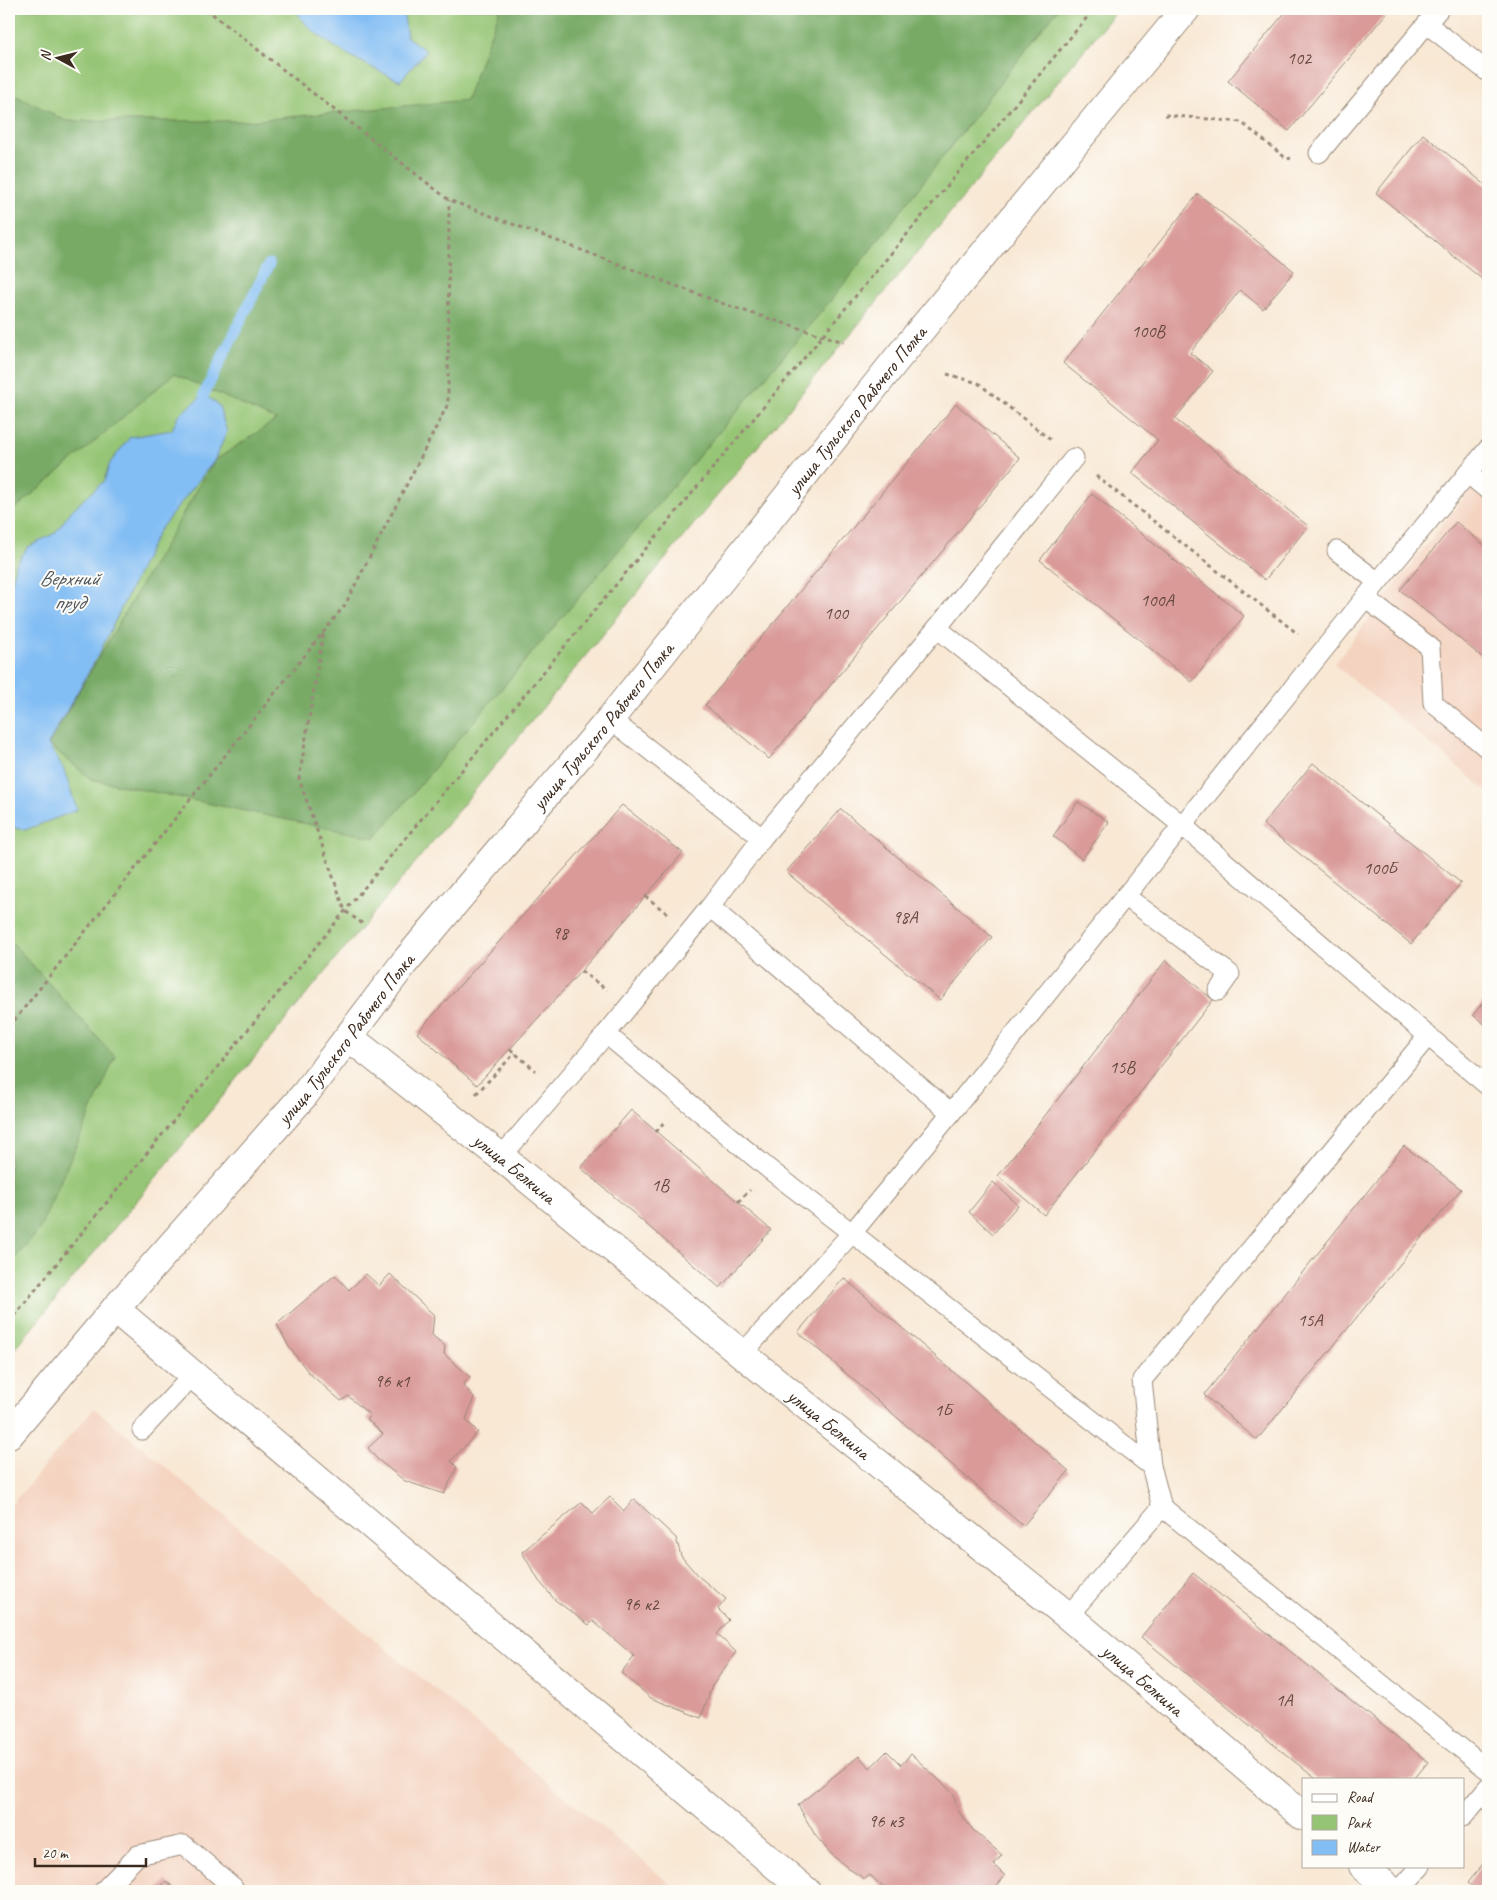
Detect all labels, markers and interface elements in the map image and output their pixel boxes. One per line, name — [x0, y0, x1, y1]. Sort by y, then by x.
north arrow — [32, 32, 82, 82]
house number: 102 — [1287, 47, 1313, 69]
text: N — [37, 49, 55, 62]
street label: улица Тульского Рабочего Полка — [780, 319, 933, 501]
house number: 100В — [1131, 320, 1167, 342]
water label: Верхний пруд — [39, 565, 103, 615]
house number: 100А — [1140, 589, 1175, 611]
house number: 100 — [824, 602, 850, 624]
street label: улица Тульского Рабочего Полка — [526, 636, 680, 816]
house number: 100Б — [1363, 857, 1400, 879]
house number: 98А — [892, 906, 919, 928]
house number: 98 — [552, 922, 570, 944]
street label: улица Тульского Рабочего Полка — [271, 947, 421, 1130]
house number: 15В — [1109, 1056, 1136, 1078]
street label: улица Белкина — [468, 1127, 562, 1210]
house number: 1В — [651, 1174, 670, 1196]
house number: 15А — [1297, 1309, 1324, 1331]
house number: 96 к1 — [374, 1370, 411, 1392]
street label: улица Белкина — [782, 1382, 877, 1466]
house number: 1Б — [934, 1399, 954, 1421]
house number: 96 к2 — [623, 1593, 661, 1615]
street label: улица Белкина — [1096, 1637, 1190, 1722]
house number: 1А — [1275, 1689, 1294, 1711]
legend — [1302, 1778, 1464, 1868]
text: Road — [1347, 1788, 1374, 1807]
house number: 96 к3 — [868, 1810, 906, 1832]
text: Park — [1347, 1814, 1372, 1833]
scale bar — [35, 1835, 146, 1867]
text: Water — [1347, 1838, 1381, 1857]
text: 20 m — [42, 1844, 69, 1863]

